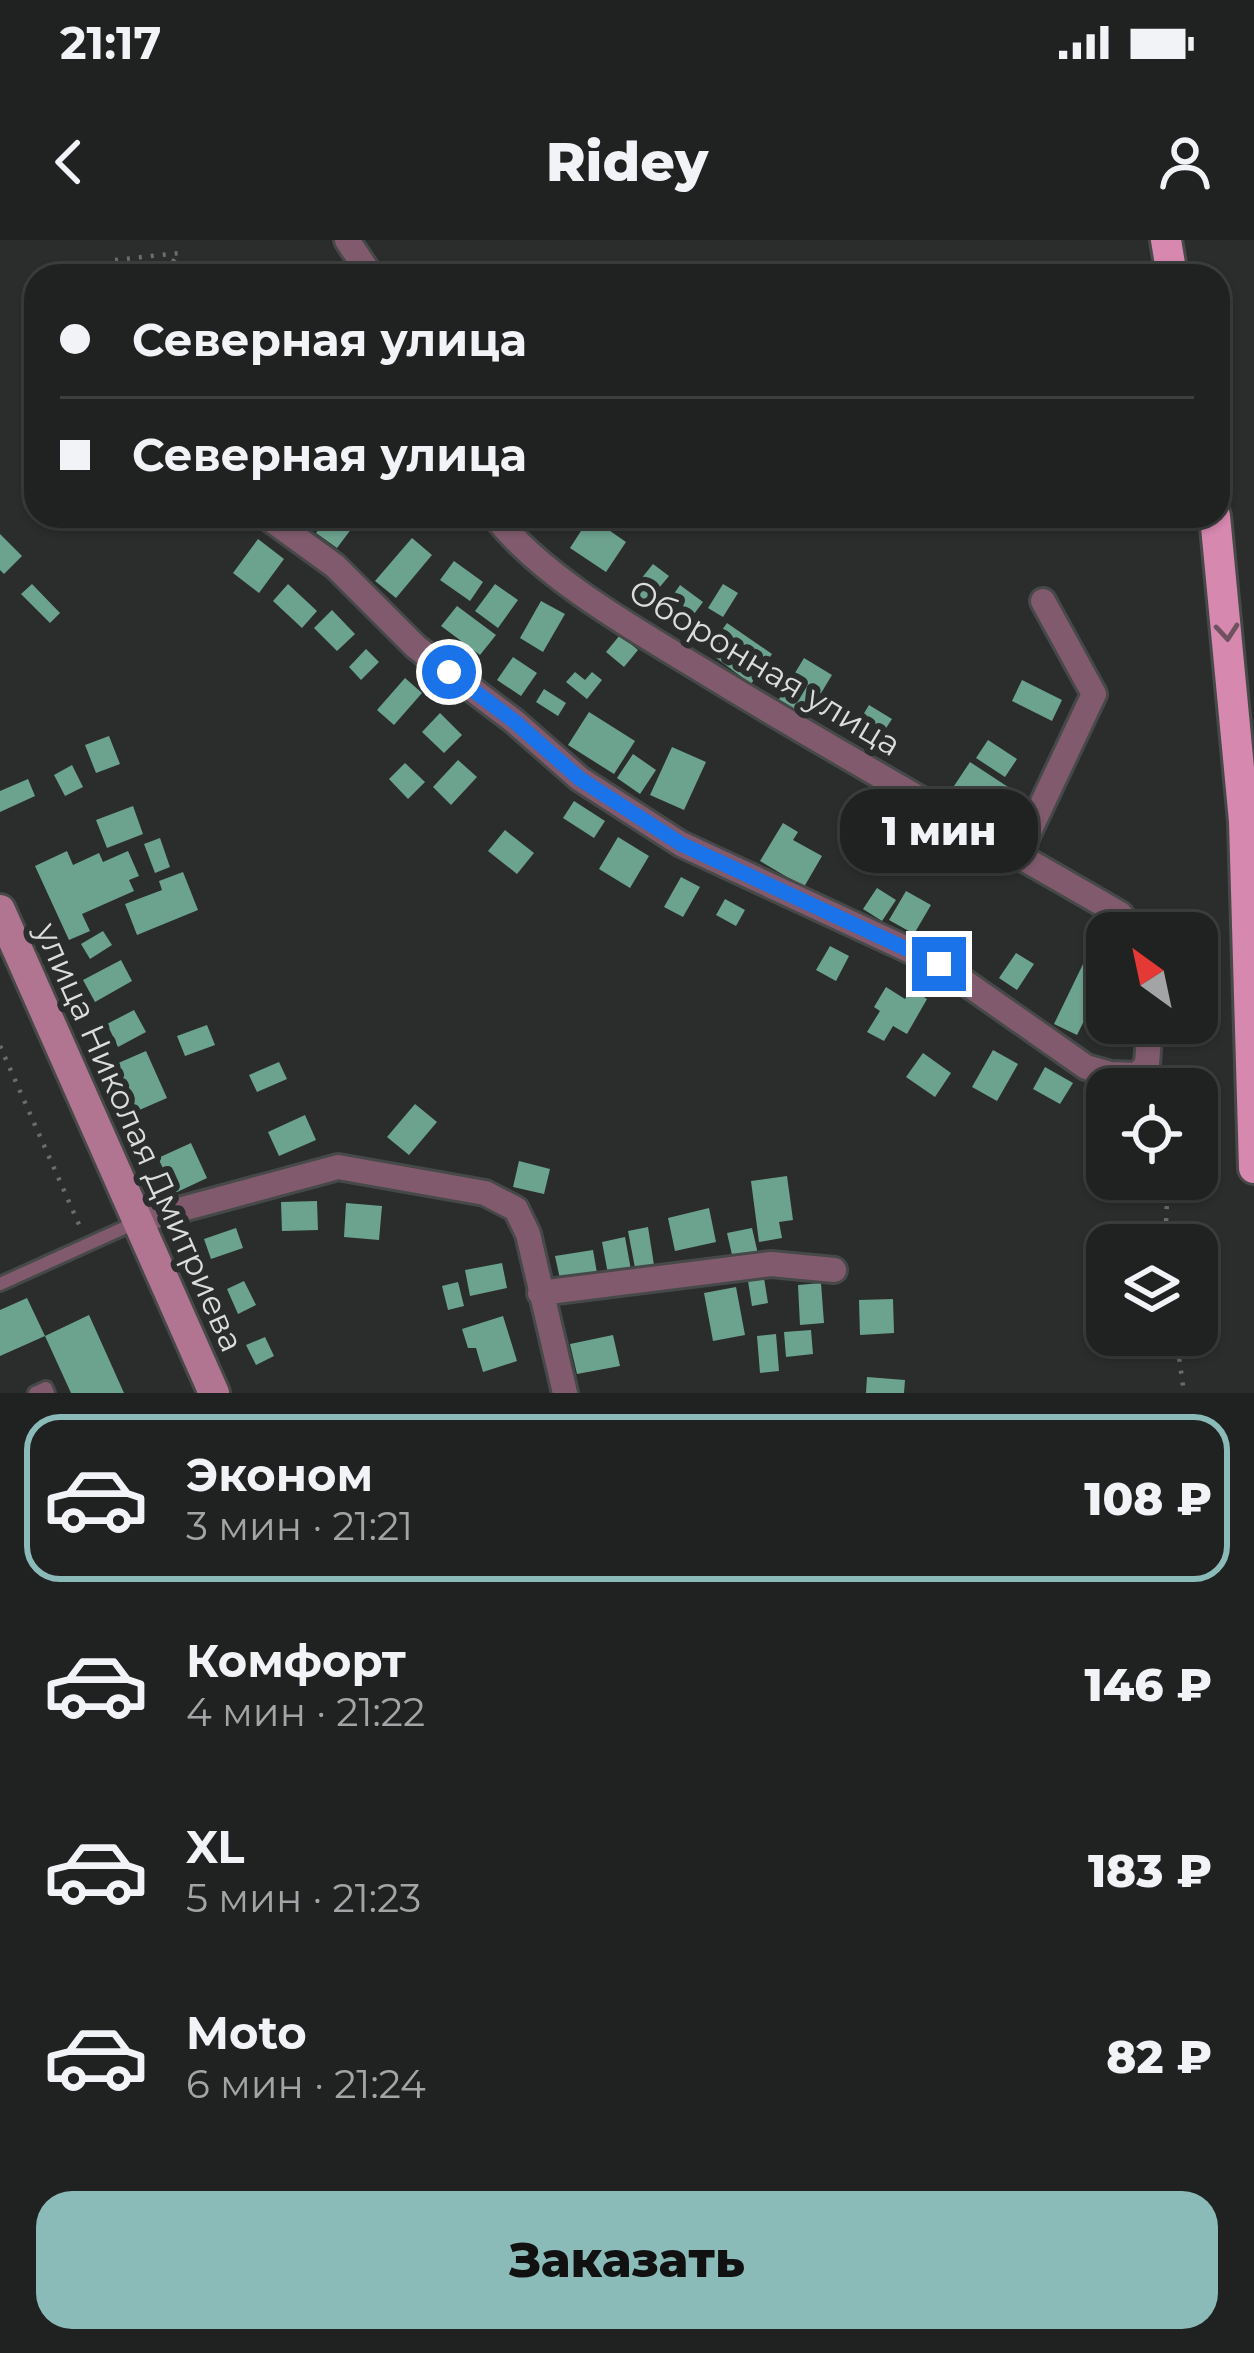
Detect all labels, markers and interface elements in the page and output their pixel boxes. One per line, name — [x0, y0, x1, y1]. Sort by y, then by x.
text: 21:17 — [60, 15, 162, 70]
icon: back — [36, 129, 102, 195]
text: Ridey — [546, 129, 708, 195]
icon: person — [1152, 129, 1218, 195]
text: Северная улица — [132, 312, 527, 367]
text: Северная улица — [132, 427, 527, 482]
street label: Оборонная улица — [622, 570, 908, 764]
one-way arrow — [1214, 623, 1240, 642]
route start — [422, 645, 476, 699]
callout: 1 мин — [840, 790, 1038, 874]
text: 1 мин — [882, 807, 996, 855]
north arrow — [1086, 912, 1218, 1044]
map controls — [1086, 912, 1218, 1356]
street label: улица Николая Дмитриева — [27, 915, 253, 1358]
route end — [912, 937, 966, 991]
button: locate — [1086, 1068, 1218, 1200]
button: layers — [1086, 1224, 1218, 1356]
icon: car — [42, 1444, 150, 1552]
text: Эконом — [186, 1447, 373, 1502]
text: 108 ₽ — [1084, 1471, 1212, 1526]
text: 3 мин · 21:21 — [186, 1502, 413, 1550]
icon: car — [42, 1630, 150, 1738]
text: Комфорт — [186, 1633, 406, 1688]
text: 146 ₽ — [1084, 1657, 1212, 1712]
text: 4 мин · 21:22 — [186, 1688, 425, 1736]
icon: car — [42, 1816, 150, 1924]
text: XL — [186, 1819, 244, 1874]
text: 183 ₽ — [1088, 1843, 1212, 1898]
text: 5 мин · 21:23 — [186, 1874, 421, 1922]
icon: car — [42, 2002, 150, 2110]
text: Moto — [186, 2005, 307, 2060]
text: 82 ₽ — [1106, 2029, 1212, 2084]
text: 6 мин · 21:24 — [186, 2060, 426, 2108]
button: Заказать — [36, 2191, 1218, 2329]

